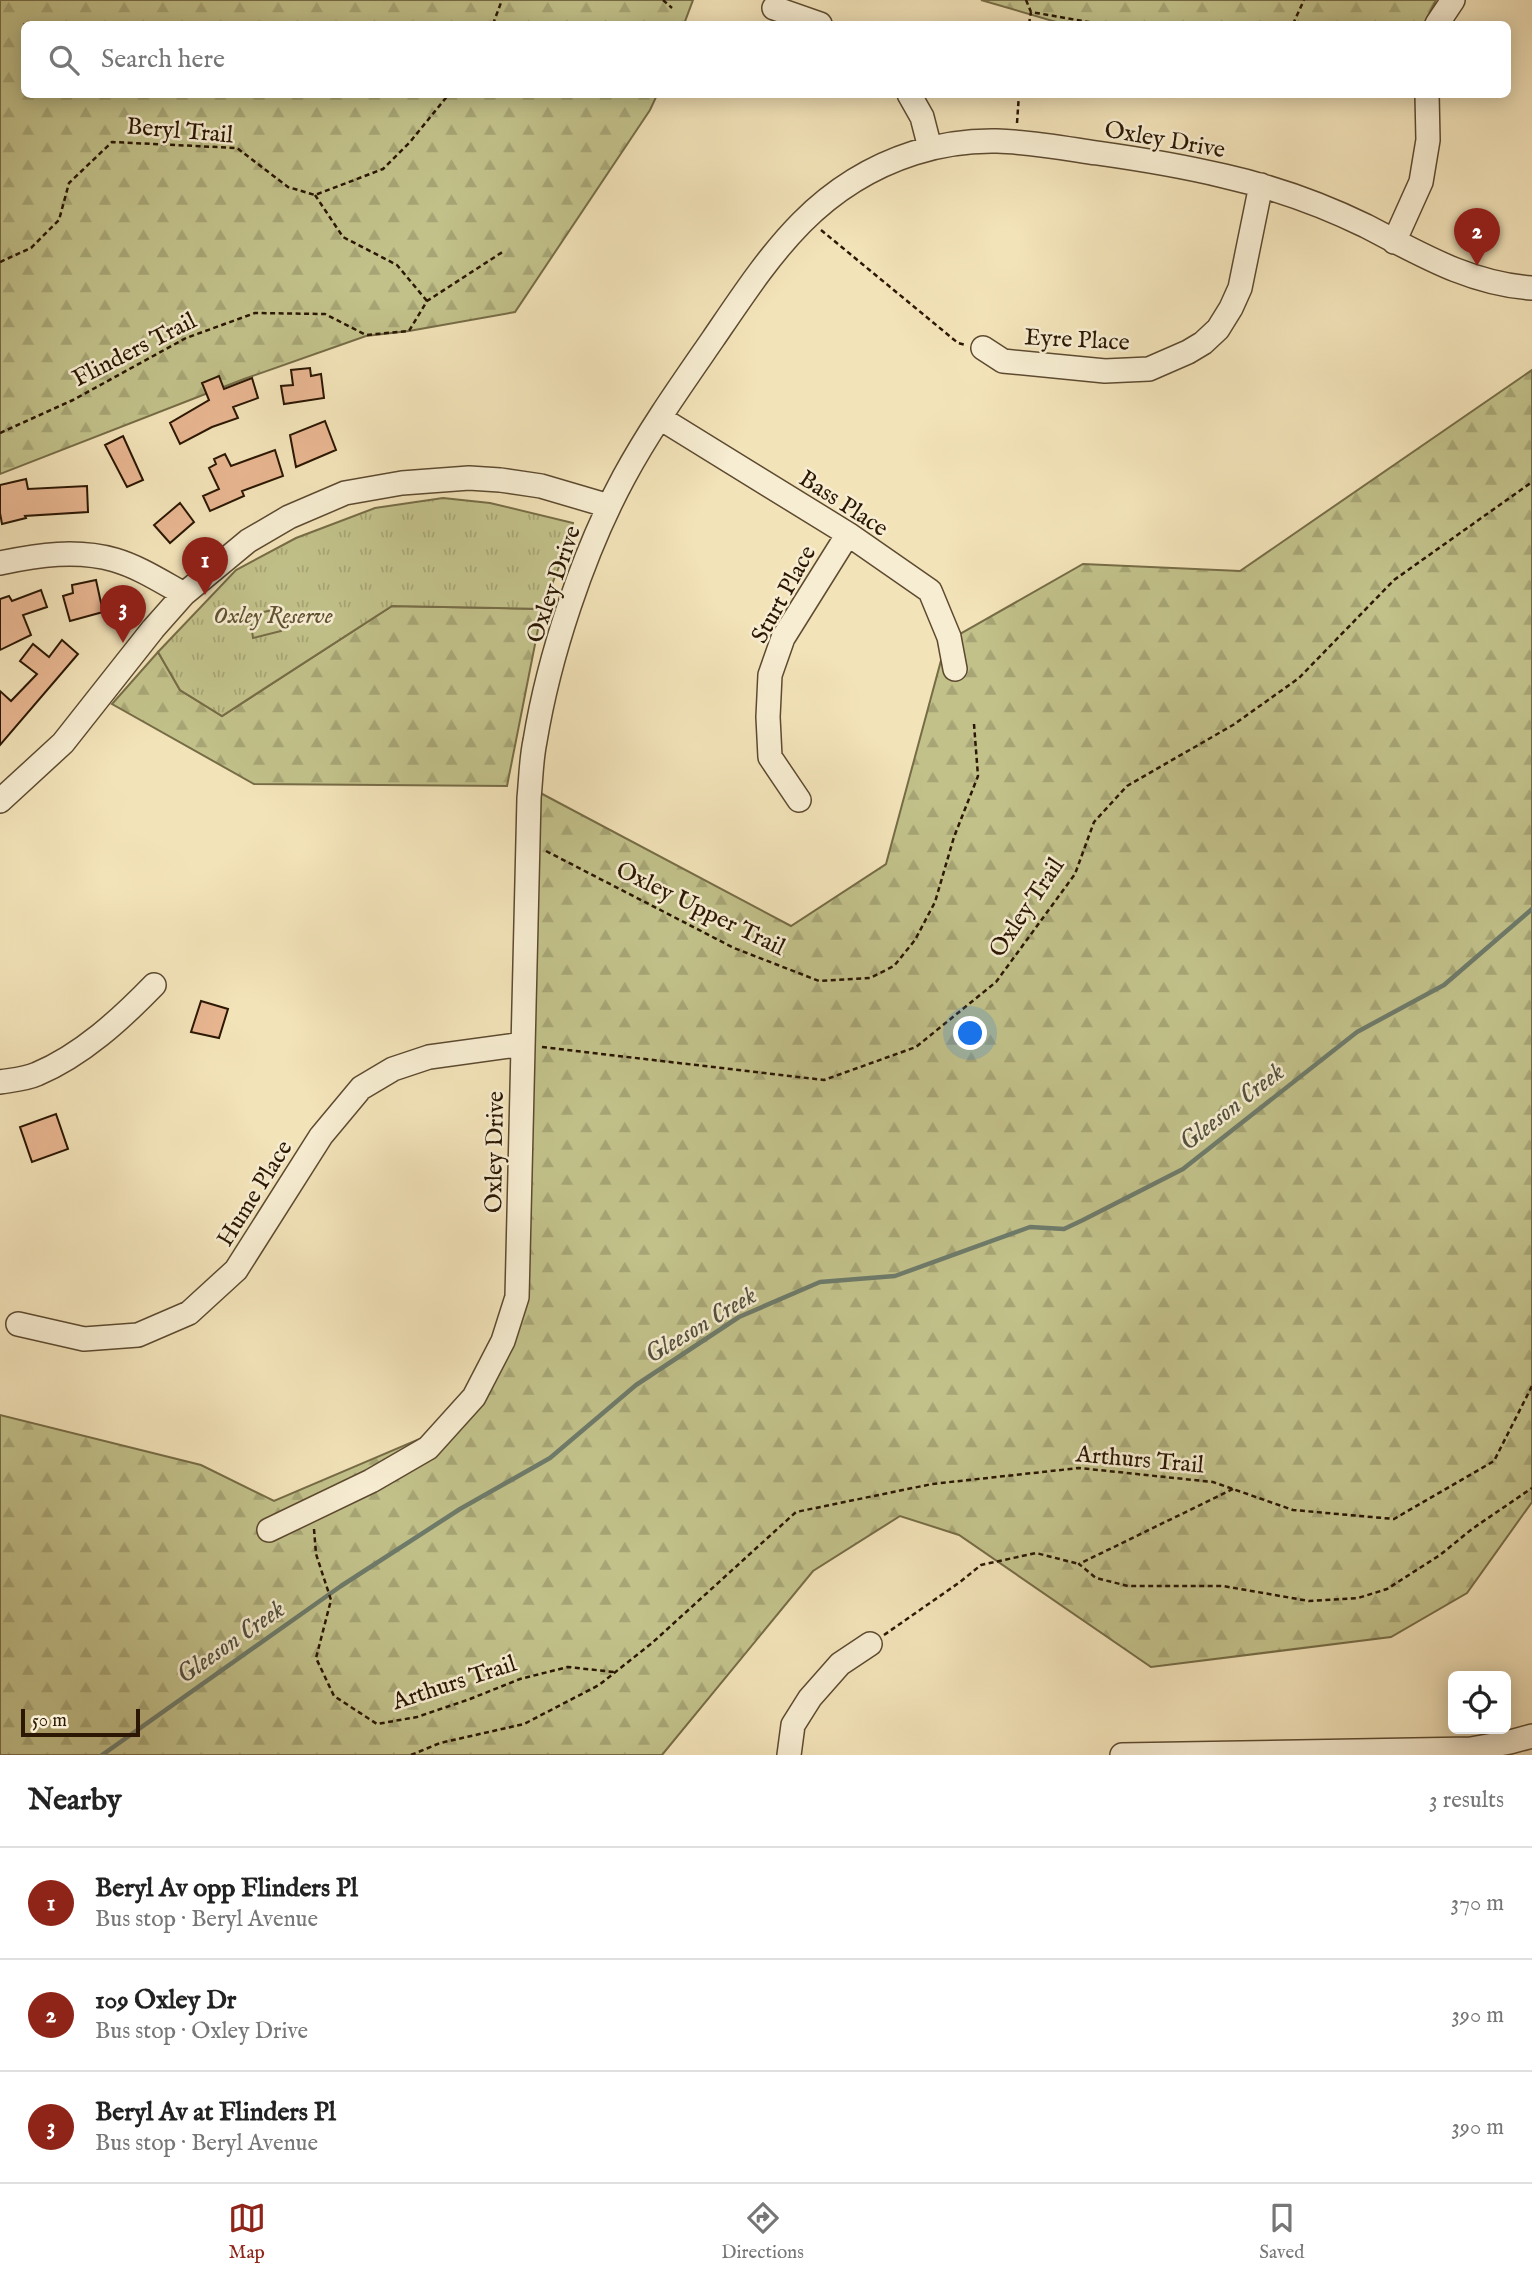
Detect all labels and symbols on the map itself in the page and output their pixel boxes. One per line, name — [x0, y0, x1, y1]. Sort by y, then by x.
street label: Beryl Trail — [125, 111, 235, 152]
street label: Oxley Drive — [1102, 115, 1228, 166]
pin: 2 — [1454, 208, 1500, 266]
street label: Flinders Trail — [67, 306, 202, 395]
street label: Eyre Place — [1023, 322, 1130, 359]
street label: Bass Place — [793, 464, 894, 545]
street label: Oxley Drive — [520, 522, 589, 647]
pin: 1 — [182, 537, 228, 595]
street label: Sturt Place — [745, 540, 824, 649]
pin: 3 — [100, 585, 146, 643]
park label: Oxley Reserve — [213, 601, 333, 632]
street label: Oxley Trail — [983, 852, 1072, 964]
street label: Oxley Upper Trail — [611, 855, 791, 964]
your location — [953, 1016, 987, 1050]
water label: Gleeson Creek — [1173, 1055, 1292, 1159]
street label: Oxley Drive — [479, 1091, 512, 1213]
street label: Hume Place — [210, 1135, 300, 1253]
water label: Gleeson Creek — [639, 1279, 763, 1372]
street label: Arthurs Trail — [1073, 1439, 1206, 1482]
water label: Gleeson Creek — [170, 1593, 292, 1692]
street label: Arthurs Trail — [388, 1649, 521, 1718]
scale bar — [21, 1706, 140, 1738]

